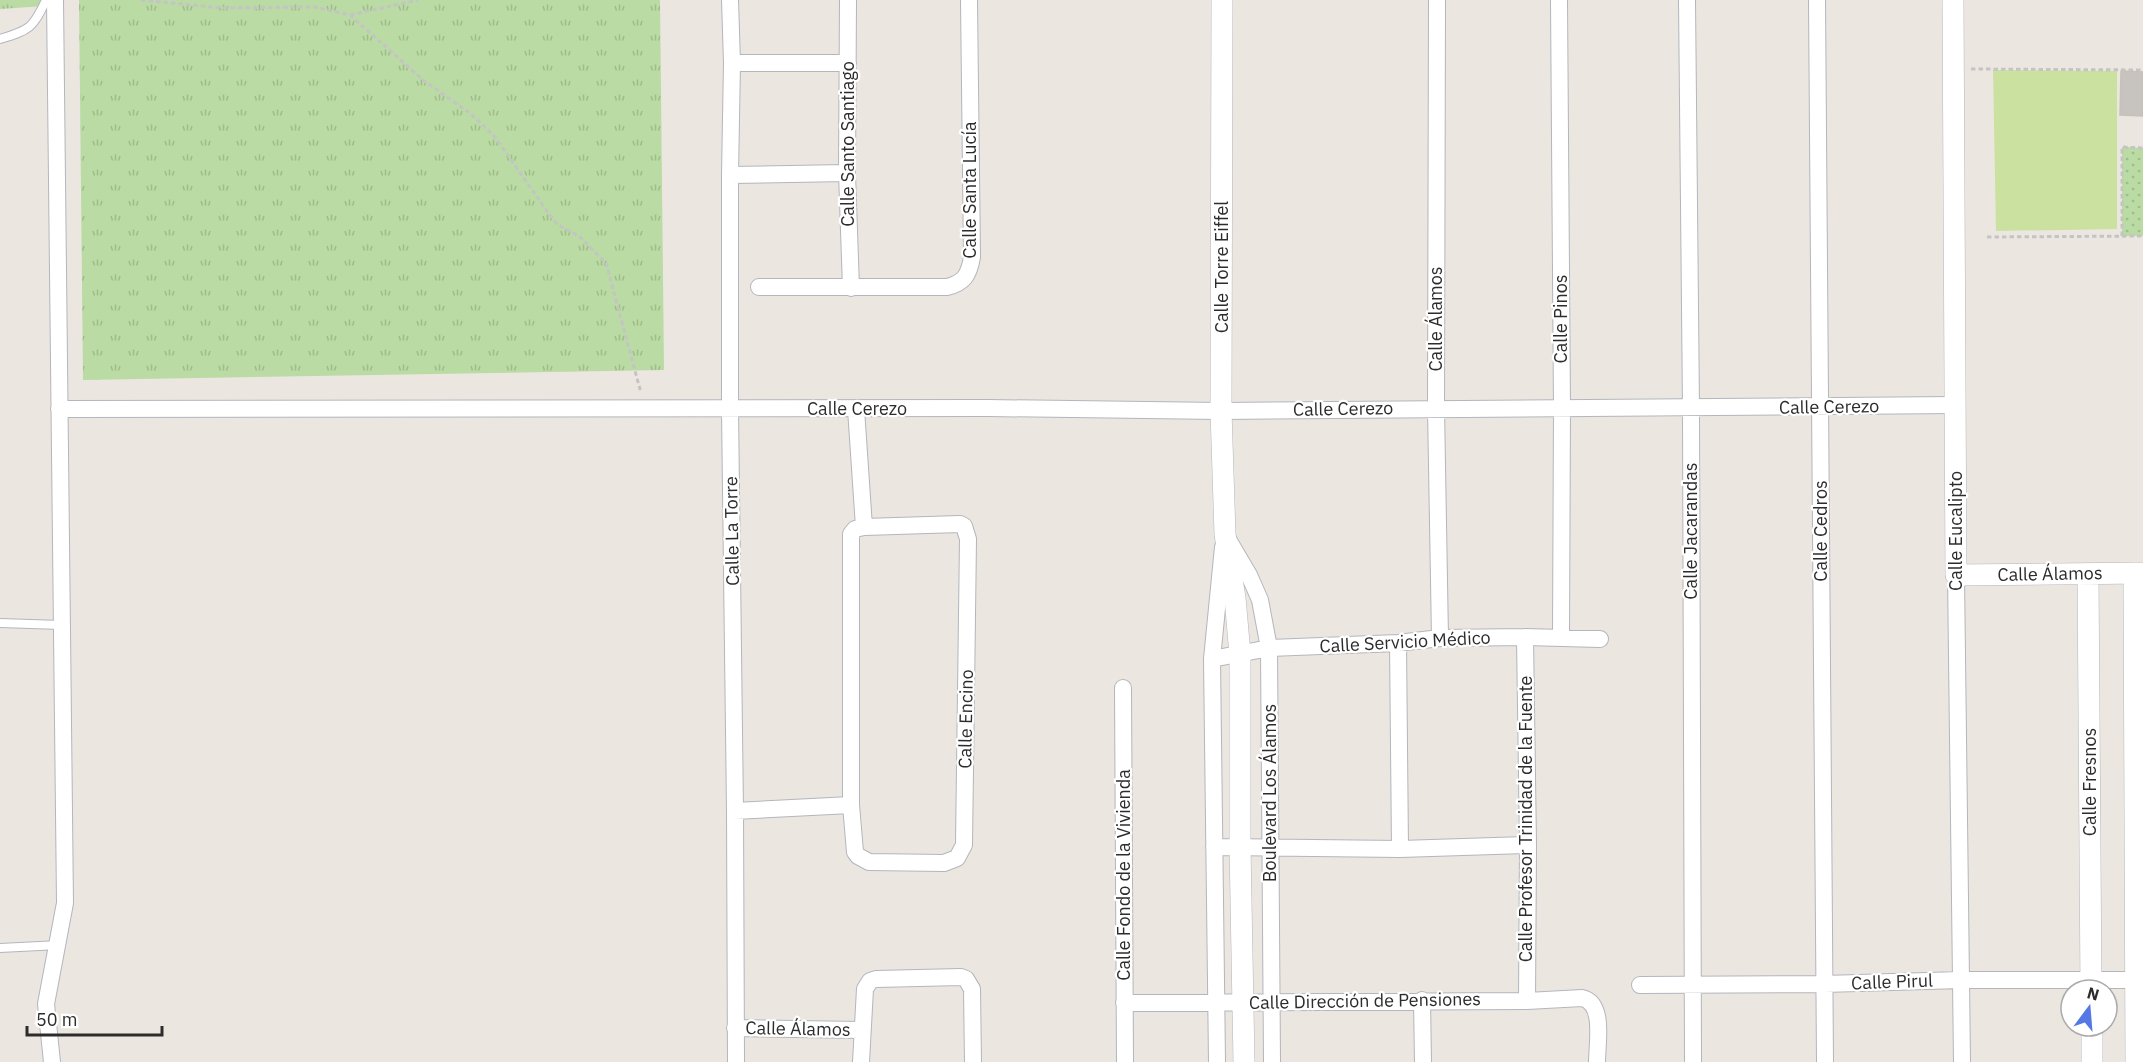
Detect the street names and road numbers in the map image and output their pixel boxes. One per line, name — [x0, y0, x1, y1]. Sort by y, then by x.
street label: Calle Santo Santiago — [836, 61, 859, 227]
street label: Calle Santa Lucía — [958, 121, 981, 259]
street label: Calle Torre Eiffel — [1210, 201, 1233, 333]
street label: Calle Álamos — [1424, 266, 1447, 372]
street label: Calle Pinos — [1549, 274, 1572, 364]
street label: Calle Cerezo — [1779, 394, 1879, 419]
street label: Calle Cerezo — [1293, 396, 1393, 421]
street label: Calle Cerezo — [807, 397, 907, 420]
street label: Calle Jacarandas — [1679, 462, 1702, 600]
street label: Calle Eucalipto — [1944, 471, 1967, 591]
street label: Calle La Torre — [719, 476, 744, 586]
street label: Calle Cedros — [1809, 480, 1832, 582]
street label: Calle Álamos — [1997, 561, 2103, 586]
street label: Calle Servicio Médico — [1319, 626, 1491, 657]
street label: Calle Encino — [953, 669, 978, 769]
street label: Calle Profesor Trinidad de la Fuente — [1514, 676, 1537, 962]
street label: Boulevard Los Álamos — [1258, 704, 1281, 882]
street label: Calle Fresnos — [2078, 728, 2101, 836]
street label: Calle Fondo de la Vivienda — [1112, 769, 1135, 981]
street label: Calle Pirul — [1851, 969, 1933, 994]
street label: Calle Dirección de Pensiones — [1249, 987, 1481, 1014]
street label: Calle Álamos — [745, 1016, 851, 1041]

